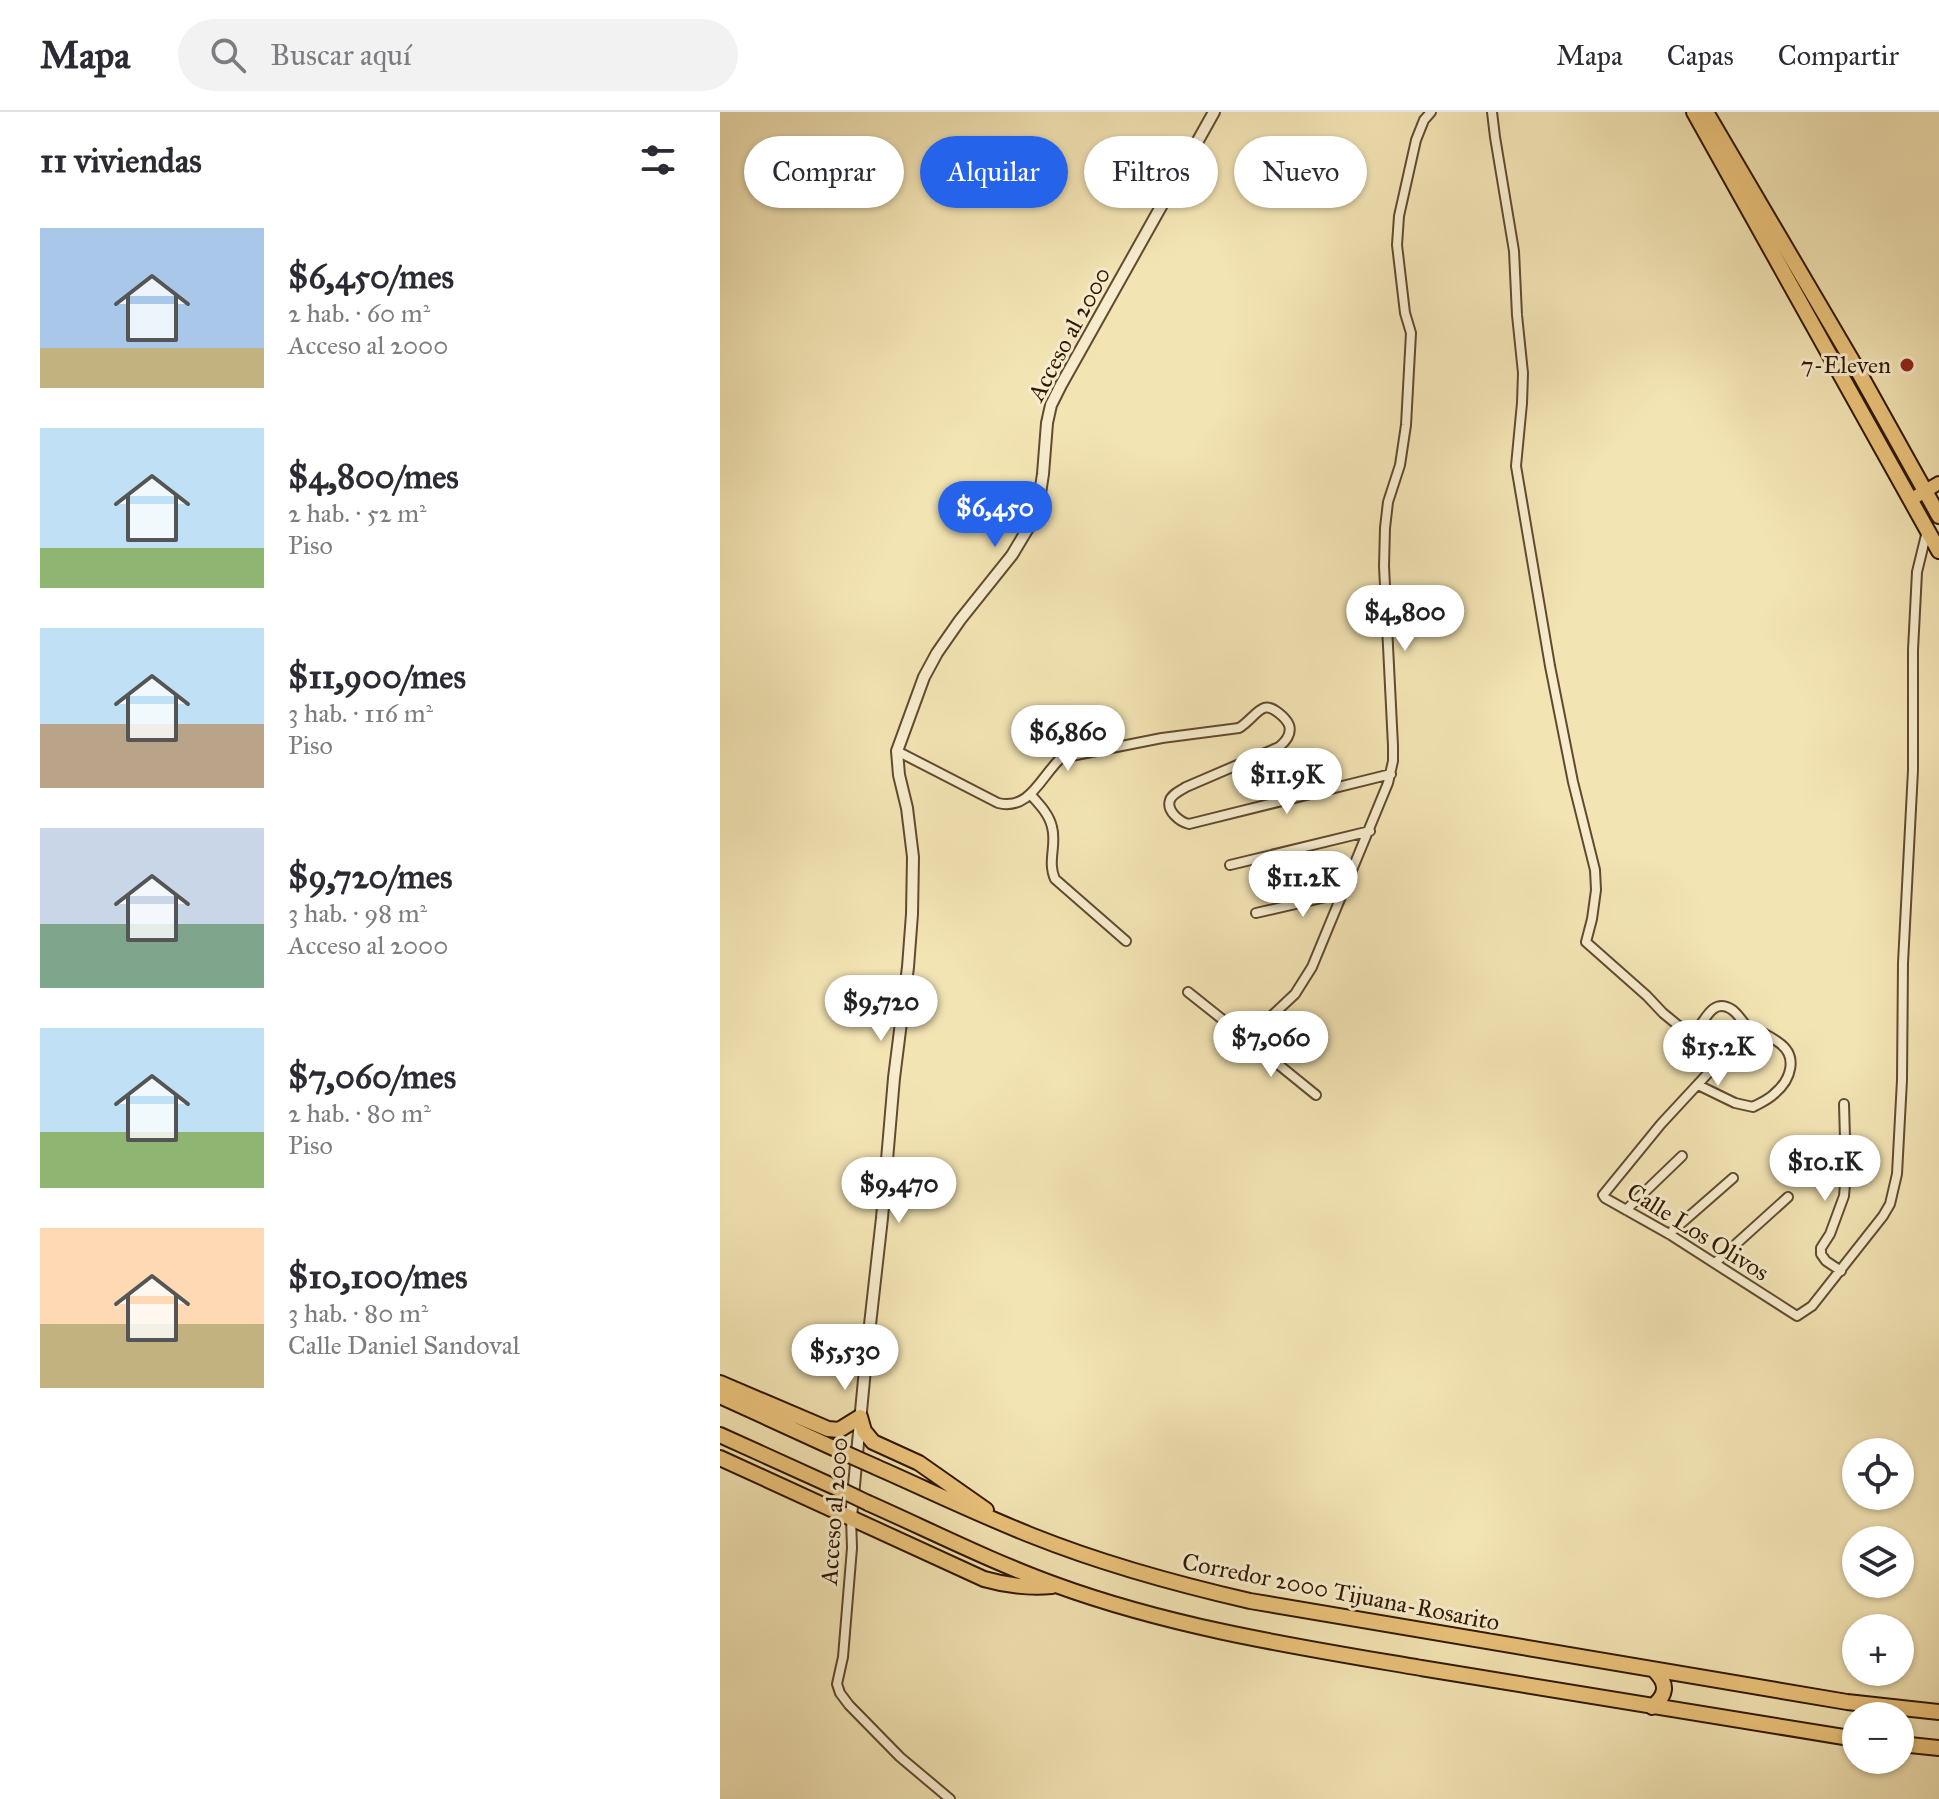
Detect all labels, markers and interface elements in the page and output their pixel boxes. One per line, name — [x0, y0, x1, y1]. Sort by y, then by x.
search box — [178, 19, 738, 91]
text: Mapa — [40, 32, 130, 78]
icon: search — [206, 33, 250, 77]
text: Buscar aquí — [270, 37, 411, 73]
text: Mapa — [1556, 38, 1623, 73]
text: Capas — [1667, 38, 1734, 73]
text: Compartir — [1778, 38, 1899, 73]
chip: Comprar — [744, 136, 904, 208]
chip: Alquilar — [920, 136, 1068, 208]
chip: Filtros — [1084, 136, 1218, 208]
chip: Nuevo — [1234, 136, 1367, 208]
icon: filters — [636, 138, 680, 182]
text: 11 viviendas — [40, 140, 202, 181]
text: $6,450/mes — [288, 256, 454, 297]
icon: home — [104, 260, 200, 356]
street label: Acceso al 2000 — [1021, 262, 1117, 407]
text: 2 hab. · 60 m² — [288, 297, 430, 329]
text: Acceso al 2000 — [288, 329, 448, 361]
place label: 7-Eleven — [1801, 350, 1891, 380]
marker: 7-Eleven — [1898, 356, 1916, 374]
text: $4,800/mes — [288, 456, 459, 497]
icon: home — [104, 460, 200, 556]
pin: $6,450 — [930, 481, 1060, 549]
text: $6,450 — [956, 491, 1034, 523]
text: 2 hab. · 52 m² — [288, 497, 427, 529]
text: Piso — [288, 529, 333, 561]
pin: $4,800 — [1340, 585, 1470, 653]
text: $4,800 — [1364, 595, 1446, 627]
text: $11,900/mes — [288, 656, 466, 697]
icon: home — [104, 660, 200, 756]
text: 3 hab. · 116 m² — [288, 697, 433, 729]
pin: $6,860 — [1003, 705, 1133, 773]
text: $6,860 — [1029, 715, 1107, 747]
text: Piso — [288, 729, 333, 761]
pin: $11.9K — [1222, 748, 1352, 816]
text: $11.9K — [1250, 758, 1324, 790]
pin: $11.2K — [1238, 851, 1368, 919]
text: $9,720/mes — [288, 856, 452, 897]
icon: home — [104, 860, 200, 956]
text: $11.2K — [1267, 861, 1339, 893]
text: 3 hab. · 98 m² — [288, 897, 427, 929]
text: Acceso al 2000 — [288, 929, 448, 961]
pin: $9,720 — [816, 975, 946, 1043]
text: $9,720 — [843, 985, 919, 1017]
pin: $7,060 — [1206, 1011, 1336, 1079]
pin: $15.2K — [1653, 1020, 1783, 1088]
text: $7,060 — [1231, 1021, 1311, 1053]
text: $15.2K — [1681, 1030, 1755, 1062]
text: $7,060/mes — [288, 1056, 456, 1097]
icon: home — [104, 1060, 200, 1156]
text: 2 hab. · 80 m² — [288, 1097, 431, 1129]
text: Piso — [288, 1129, 333, 1161]
pin: $10.1K — [1760, 1135, 1890, 1203]
text: $10.1K — [1787, 1145, 1863, 1177]
pin: $9,470 — [834, 1157, 964, 1225]
text: $9,470 — [859, 1167, 939, 1199]
street label: Calle Los Olivos — [1621, 1176, 1775, 1288]
text: $10,100/mes — [288, 1256, 467, 1297]
icon: home — [104, 1260, 200, 1356]
text: 3 hab. · 80 m² — [288, 1297, 428, 1329]
pin: $5,530 — [780, 1324, 910, 1392]
text: Calle Daniel Sandoval — [288, 1329, 520, 1361]
text: $5,530 — [810, 1334, 880, 1366]
street label: Acceso al 2000 — [814, 1436, 854, 1587]
map controls — [1842, 1438, 1914, 1774]
button: locate — [1842, 1438, 1914, 1510]
button: layers — [1842, 1526, 1914, 1598]
street label: Corredor 2000 Tijuana-Rosarito — [1180, 1546, 1502, 1638]
button: + — [1842, 1614, 1914, 1686]
button: − — [1842, 1702, 1914, 1774]

